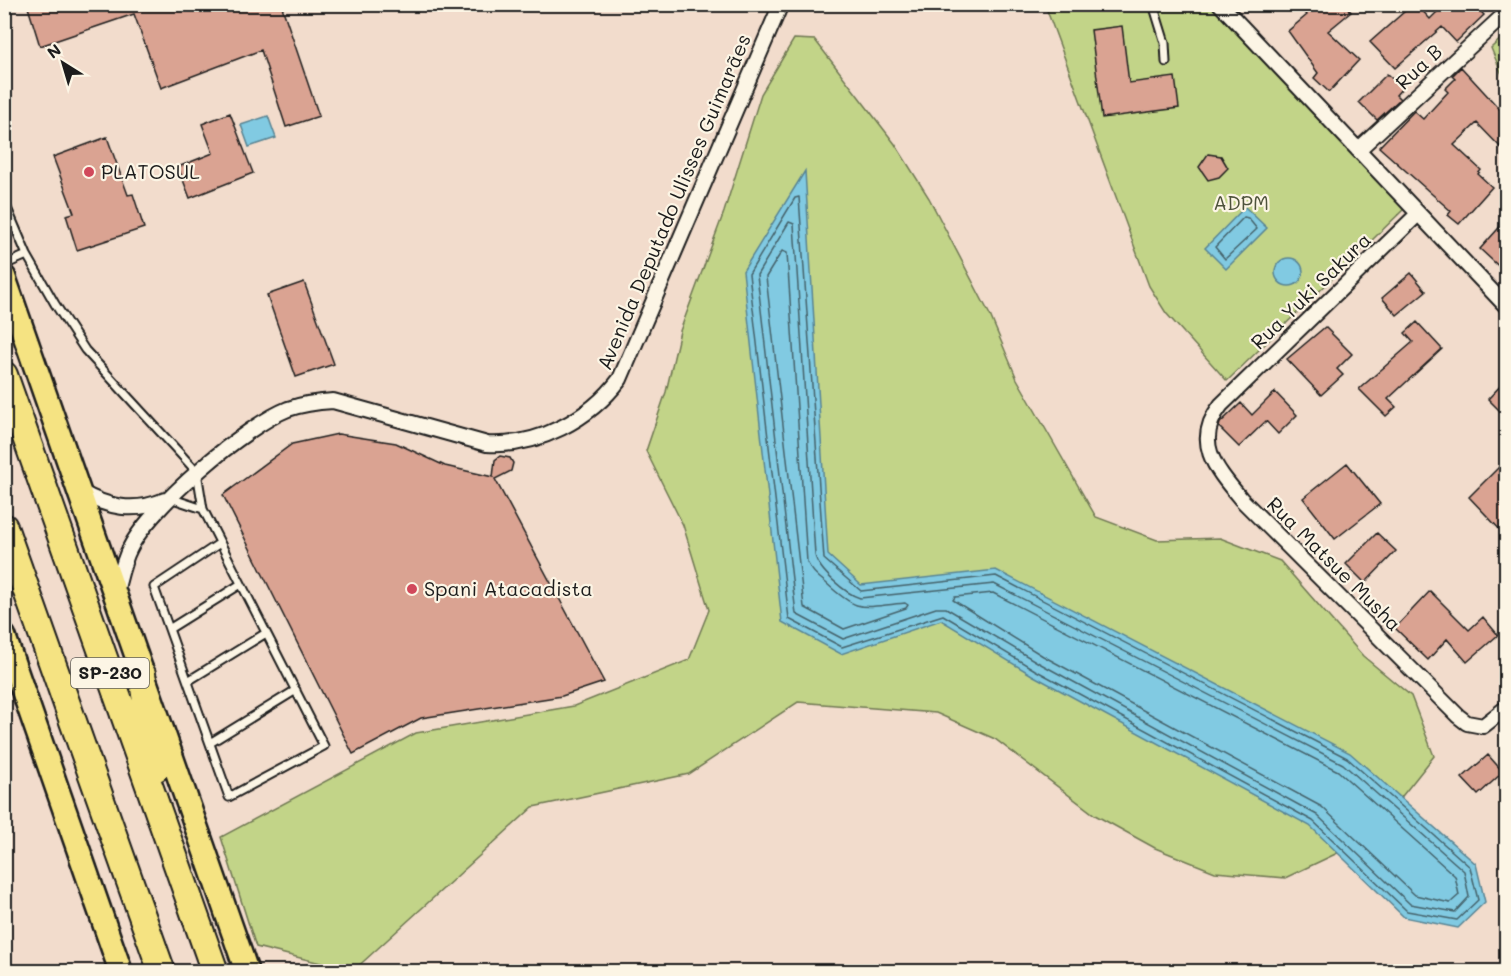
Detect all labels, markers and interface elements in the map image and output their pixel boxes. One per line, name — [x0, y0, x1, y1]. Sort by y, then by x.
street label: Avenida Deputado Ulisses Guimarães — [590, 30, 756, 374]
north arrow — [33, 33, 93, 93]
street label: Rua B — [1389, 38, 1447, 95]
text: N — [42, 39, 65, 63]
place label: PLATOSUL — [101, 158, 200, 184]
marker: PLATOSUL — [82, 165, 96, 179]
park label: ADPM — [1213, 189, 1269, 215]
street label: Rua Yuki Sakura — [1245, 226, 1376, 354]
street label: Rua Matsue Musha — [1262, 491, 1407, 636]
place label: Spani Atacadista — [424, 575, 593, 601]
marker: Spani Atacadista — [405, 582, 419, 596]
road number: SP-230 — [71, 658, 149, 688]

